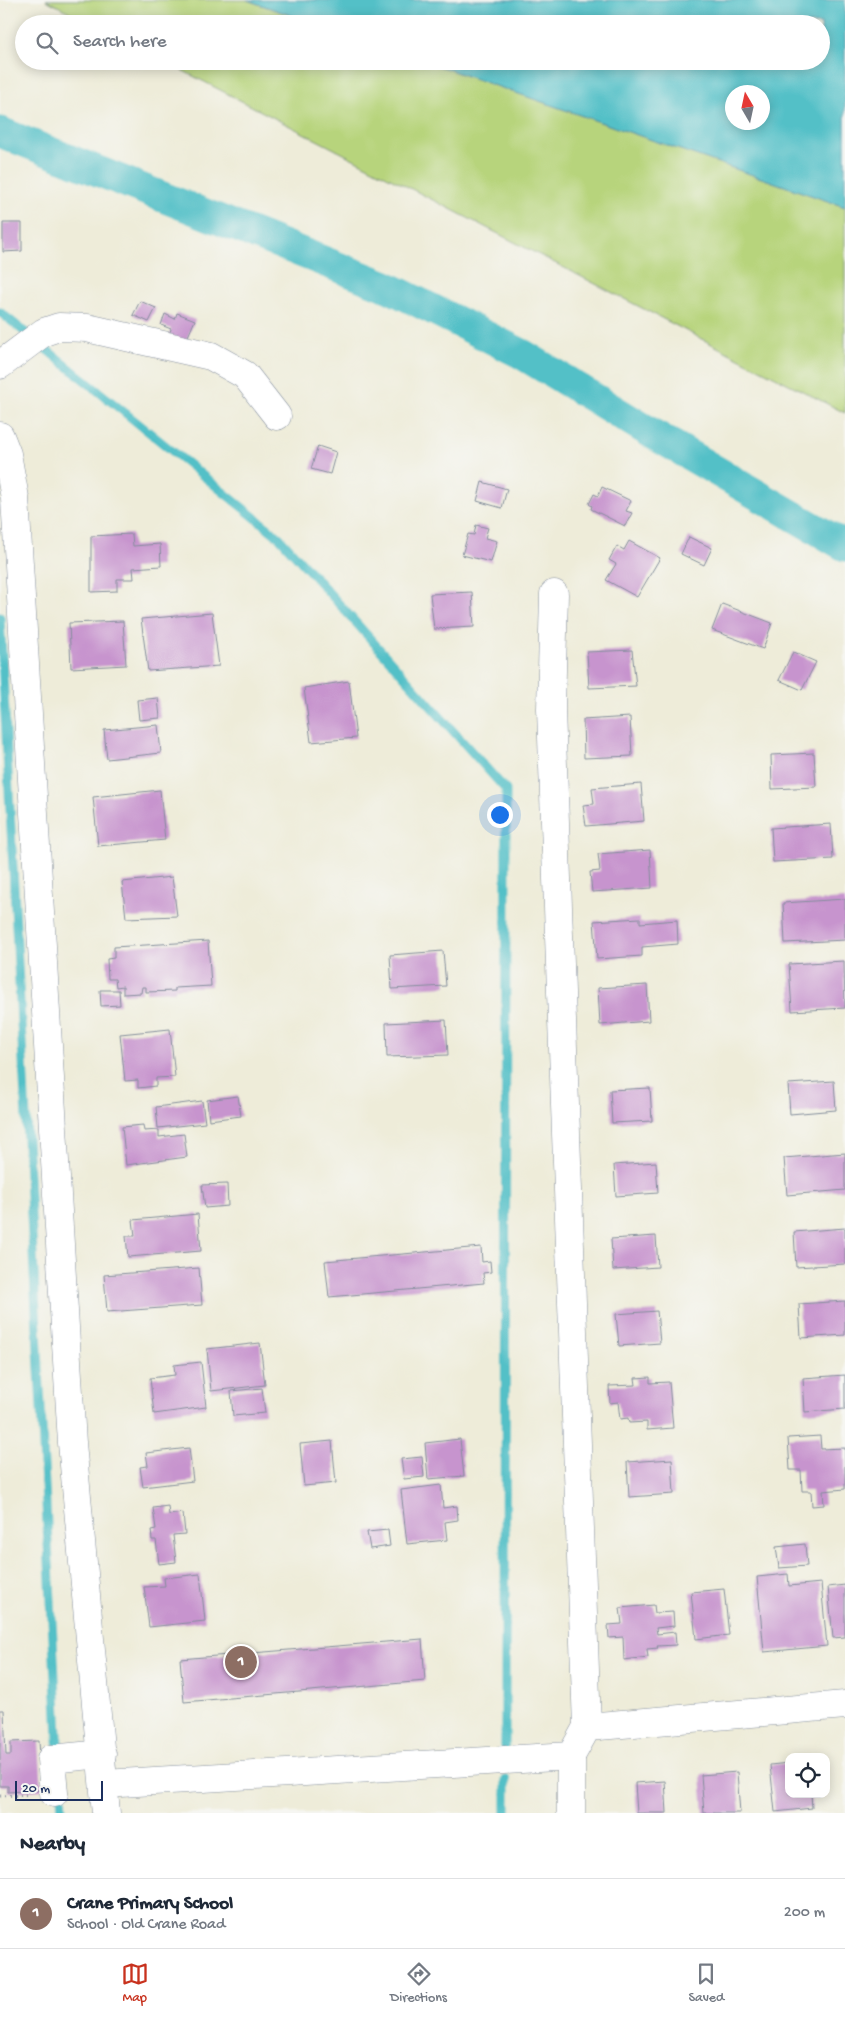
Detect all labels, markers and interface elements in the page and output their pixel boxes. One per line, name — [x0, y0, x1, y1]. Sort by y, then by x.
search box — [15, 15, 830, 70]
icon: search — [33, 29, 61, 57]
text: Search here — [73, 31, 167, 54]
north arrow — [725, 85, 770, 130]
your location — [487, 802, 513, 828]
pin: 1 — [225, 1643, 257, 1681]
map controls — [785, 1753, 830, 1798]
button: locate — [785, 1753, 830, 1798]
scale bar — [15, 1778, 102, 1801]
text: 20 m — [22, 1781, 50, 1798]
text: Nearby — [20, 1833, 85, 1858]
text: Crane Primary School — [67, 1893, 233, 1916]
text: 1 — [33, 1904, 39, 1923]
text: 200 m — [784, 1904, 825, 1923]
text: School · Old Crane Road — [67, 1916, 225, 1935]
tab: Map — [121, 1960, 149, 2007]
tab: Directions — [390, 1960, 447, 2007]
tab: Saved — [688, 1960, 724, 2007]

